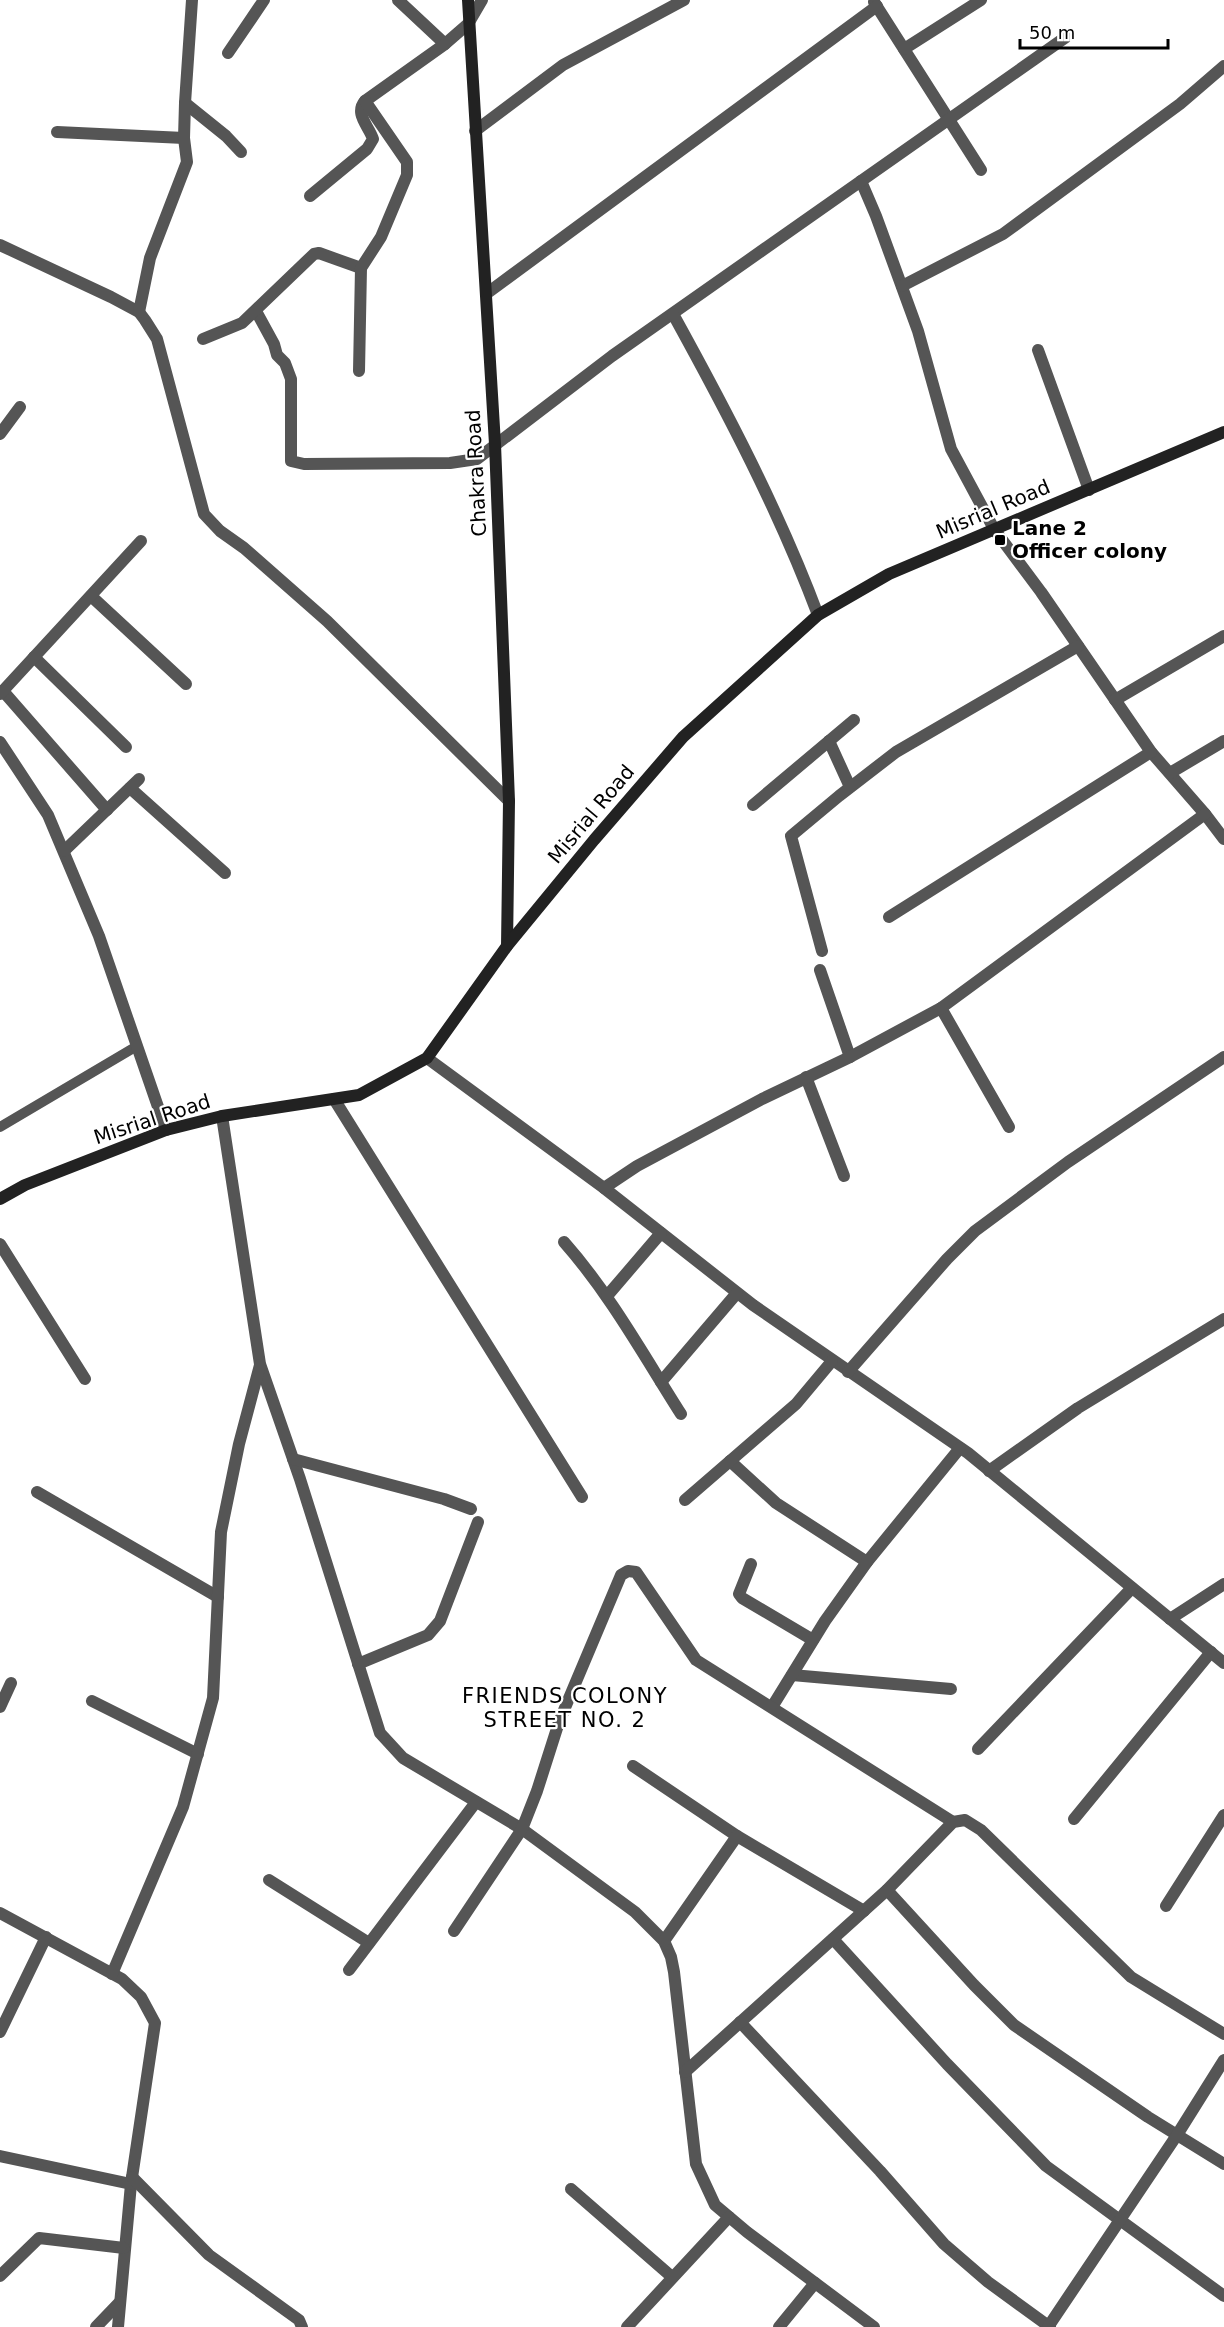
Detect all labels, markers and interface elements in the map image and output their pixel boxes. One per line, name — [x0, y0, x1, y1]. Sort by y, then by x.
scale bar — [1020, 12, 1168, 50]
text: 50 m — [1029, 22, 1075, 43]
street label: Chakra Road — [461, 409, 491, 537]
street label: Misrial Road — [932, 474, 1054, 544]
place label: Lane 2 Officer colony — [1012, 516, 1167, 563]
marker: Lane 2 Officer colony — [993, 533, 1007, 547]
street label: Misrial Road — [543, 760, 639, 868]
street label: Misrial Road — [91, 1089, 213, 1149]
district label: FRIENDS COLONY STREET NO. 2 — [462, 1684, 668, 1732]

